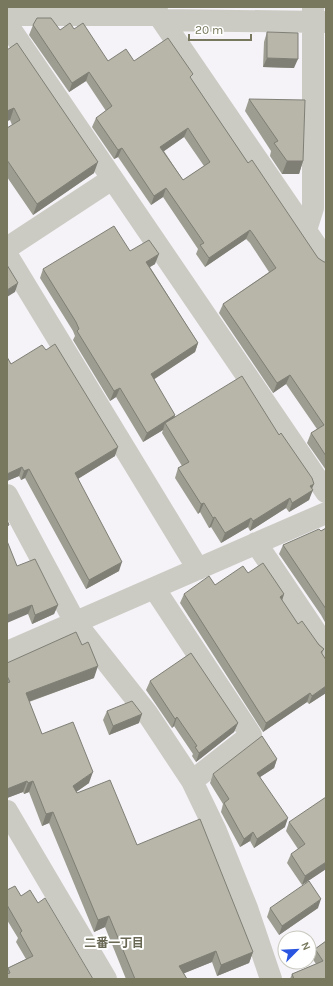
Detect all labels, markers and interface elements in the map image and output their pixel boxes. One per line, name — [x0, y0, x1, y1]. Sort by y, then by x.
scale bar — [189, 16, 251, 42]
text: 20 m — [195, 23, 223, 37]
north arrow — [277, 930, 317, 970]
district label: 二番一丁目 — [84, 936, 144, 950]
text: N — [298, 940, 313, 952]

